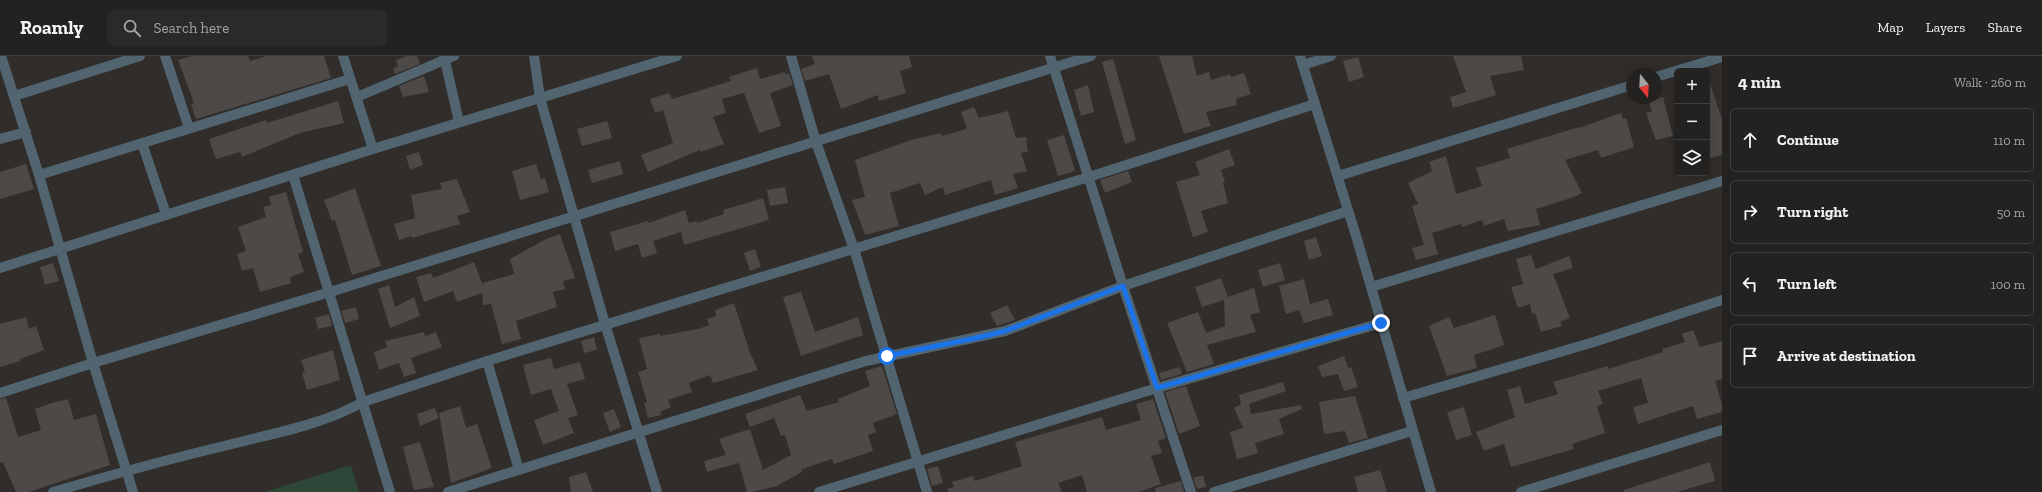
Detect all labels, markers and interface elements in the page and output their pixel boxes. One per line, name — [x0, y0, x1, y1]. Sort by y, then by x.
search box — [107, 10, 387, 46]
text: Roamly — [20, 16, 83, 39]
icon: search — [121, 17, 143, 39]
text: Search here — [153, 19, 229, 37]
text: Map — [1877, 19, 1904, 36]
text: Layers — [1926, 19, 1965, 36]
text: Share — [1987, 19, 2022, 36]
north arrow — [1626, 68, 1662, 104]
map controls — [1674, 68, 1710, 176]
button: + — [1674, 68, 1710, 104]
text: 4 min — [1738, 72, 1781, 92]
text: Walk · 260 m — [1954, 75, 2026, 90]
button: − — [1674, 104, 1710, 140]
icon: ahead — [1739, 129, 1761, 151]
text: Continue — [1777, 131, 1839, 149]
text: 110 m — [1993, 133, 2025, 148]
button: layers — [1674, 140, 1710, 176]
icon: right — [1739, 201, 1761, 223]
text: Turn right — [1777, 203, 1848, 221]
text: 50 m — [1997, 205, 2025, 220]
icon: left — [1739, 273, 1761, 295]
text: Turn left — [1777, 275, 1837, 293]
text: 100 m — [1991, 277, 2025, 292]
route end — [1372, 314, 1390, 332]
icon: arrive — [1739, 345, 1761, 367]
route start — [878, 347, 896, 365]
text: Arrive at destination — [1777, 347, 1916, 365]

